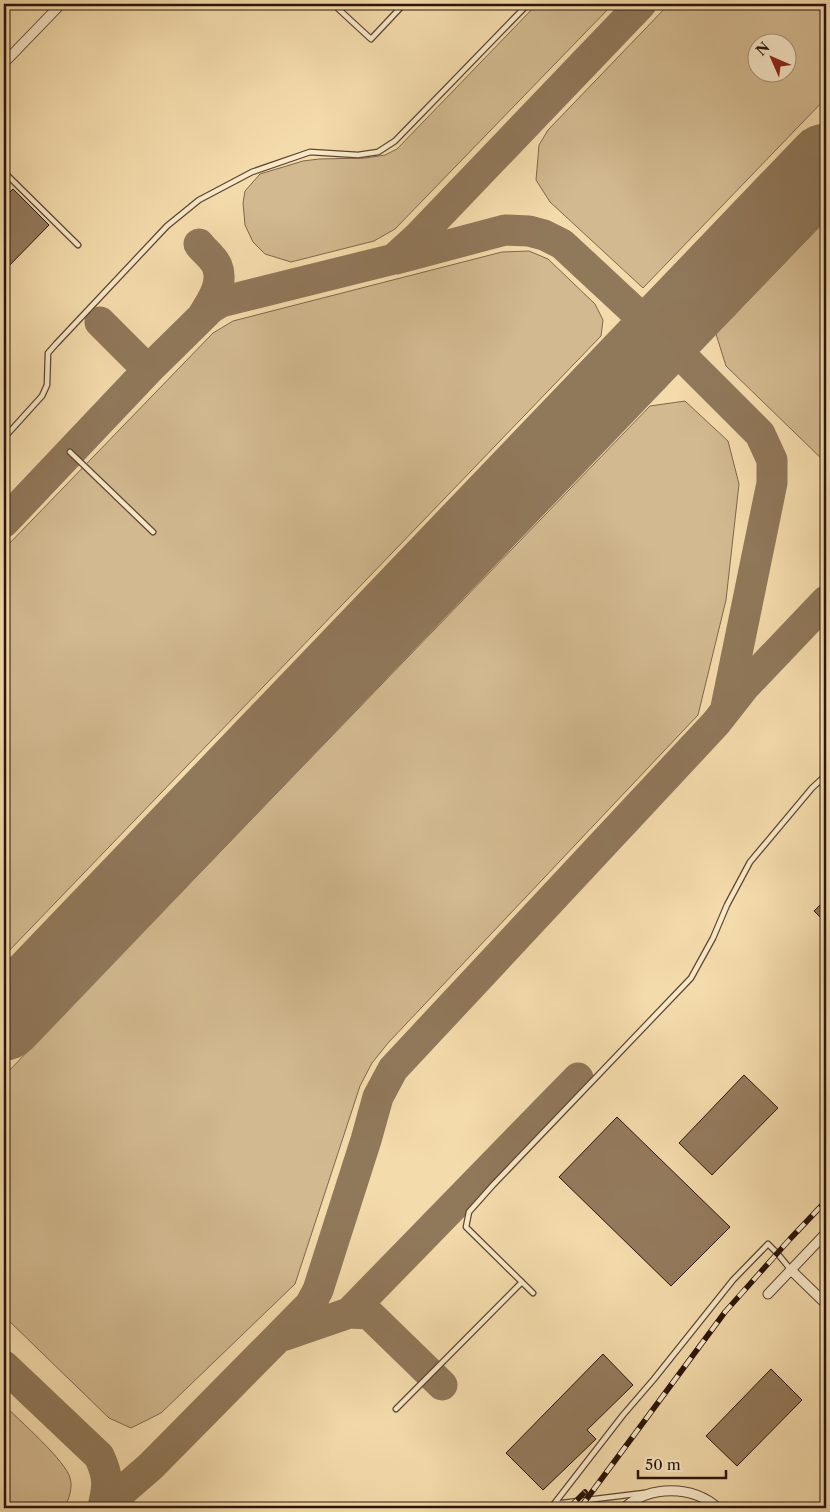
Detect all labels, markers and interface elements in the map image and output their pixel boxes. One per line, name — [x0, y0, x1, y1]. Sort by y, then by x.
north arrow — [748, 32, 798, 82]
text: N — [752, 38, 773, 59]
scale bar — [638, 1447, 725, 1479]
text: 50 m — [645, 1455, 681, 1474]

